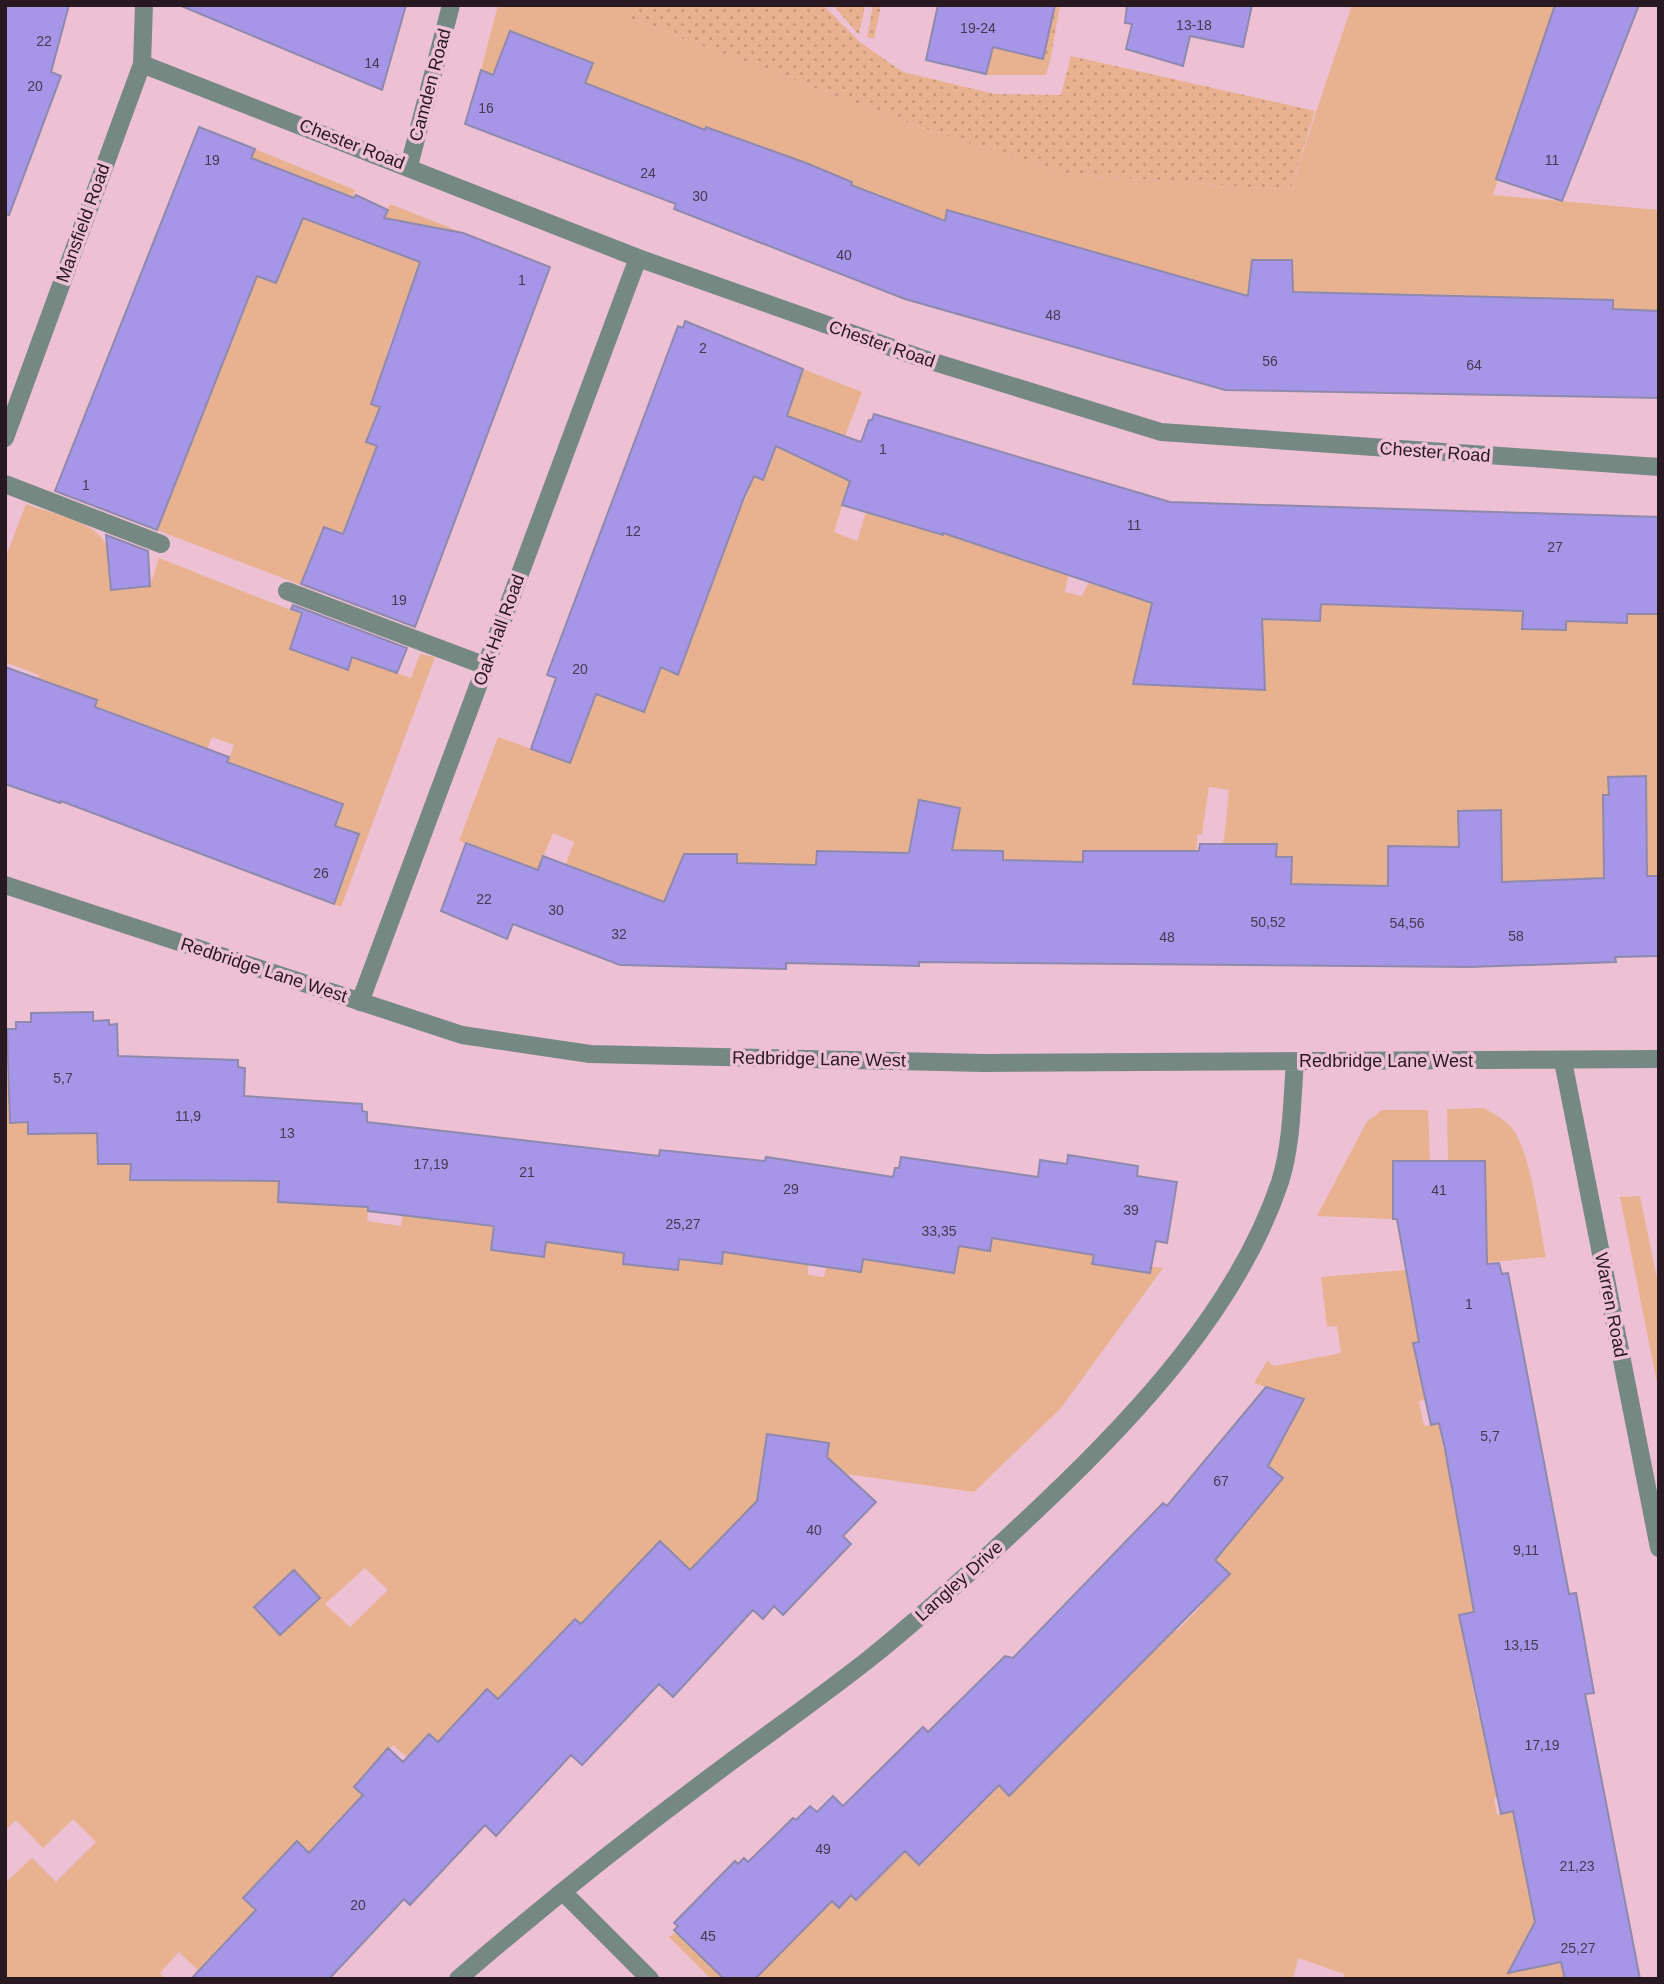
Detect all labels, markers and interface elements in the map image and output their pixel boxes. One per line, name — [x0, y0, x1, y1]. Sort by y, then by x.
house number: 13-18 — [1176, 17, 1212, 33]
house number: 19-24 — [960, 20, 996, 36]
street label: Camden Road — [405, 26, 455, 144]
house number: 22 — [36, 33, 52, 49]
house number: 14 — [364, 55, 380, 71]
house number: 20 — [27, 78, 43, 94]
house number: 16 — [478, 100, 494, 116]
street label: Chester Road — [297, 115, 407, 173]
house number: 19 — [204, 152, 220, 168]
house number: 11 — [1545, 152, 1559, 168]
street label: Mansfield Road — [52, 161, 114, 285]
house number: 24 — [640, 165, 656, 181]
house number: 30 — [692, 188, 708, 204]
house number: 40 — [836, 247, 852, 263]
house number: 1 — [518, 272, 526, 288]
house number: 48 — [1045, 307, 1061, 323]
street label: Chester Road — [826, 316, 938, 372]
house number: 2 — [699, 340, 707, 356]
house number: 56 — [1262, 353, 1278, 369]
house number: 64 — [1466, 357, 1482, 373]
street label: Chester Road — [1379, 438, 1491, 466]
house number: 1 — [879, 441, 887, 457]
house number: 1 — [82, 477, 90, 493]
house number: 11 — [1127, 517, 1141, 533]
house number: 12 — [625, 523, 641, 539]
house number: 27 — [1547, 539, 1563, 555]
street label: Oak Hall Road — [470, 572, 528, 688]
house number: 19 — [391, 592, 407, 608]
house number: 20 — [572, 661, 588, 677]
house number: 26 — [313, 865, 329, 881]
house number: 22 — [476, 891, 492, 907]
house number: 30 — [548, 902, 564, 918]
house number: 50,52 — [1250, 914, 1286, 930]
house number: 54,56 — [1389, 915, 1425, 931]
house number: 32 — [611, 926, 627, 942]
house number: 58 — [1508, 928, 1524, 944]
house number: 48 — [1159, 929, 1175, 945]
street label: Redbridge Lane West — [178, 934, 350, 1006]
street label: Redbridge Lane West — [732, 1047, 906, 1071]
street label: Redbridge Lane West — [1299, 1051, 1473, 1071]
house number: 5,7 — [53, 1070, 73, 1086]
house number: 11,9 — [175, 1108, 201, 1124]
house number: 13 — [279, 1125, 295, 1141]
house number: 17,19 — [413, 1156, 449, 1172]
house number: 21 — [519, 1164, 535, 1180]
house number: 29 — [783, 1181, 799, 1197]
house number: 41 — [1431, 1182, 1447, 1198]
house number: 39 — [1123, 1202, 1139, 1218]
house number: 25,27 — [665, 1216, 701, 1232]
house number: 33,35 — [921, 1223, 957, 1239]
street label: Warren Road — [1591, 1251, 1631, 1359]
house number: 1 — [1465, 1296, 1473, 1312]
house number: 5,7 — [1480, 1428, 1500, 1444]
house number: 67 — [1213, 1473, 1229, 1489]
house number: 40 — [806, 1522, 822, 1538]
street label: Langley Drive — [911, 1537, 1007, 1625]
house number: 9,11 — [1513, 1542, 1539, 1558]
house number: 13,15 — [1503, 1637, 1539, 1653]
house number: 17,19 — [1524, 1737, 1560, 1753]
house number: 49 — [815, 1841, 831, 1857]
house number: 21,23 — [1559, 1858, 1595, 1874]
house number: 20 — [350, 1897, 366, 1913]
house number: 45 — [700, 1928, 716, 1944]
house number: 25,27 — [1560, 1940, 1596, 1956]

